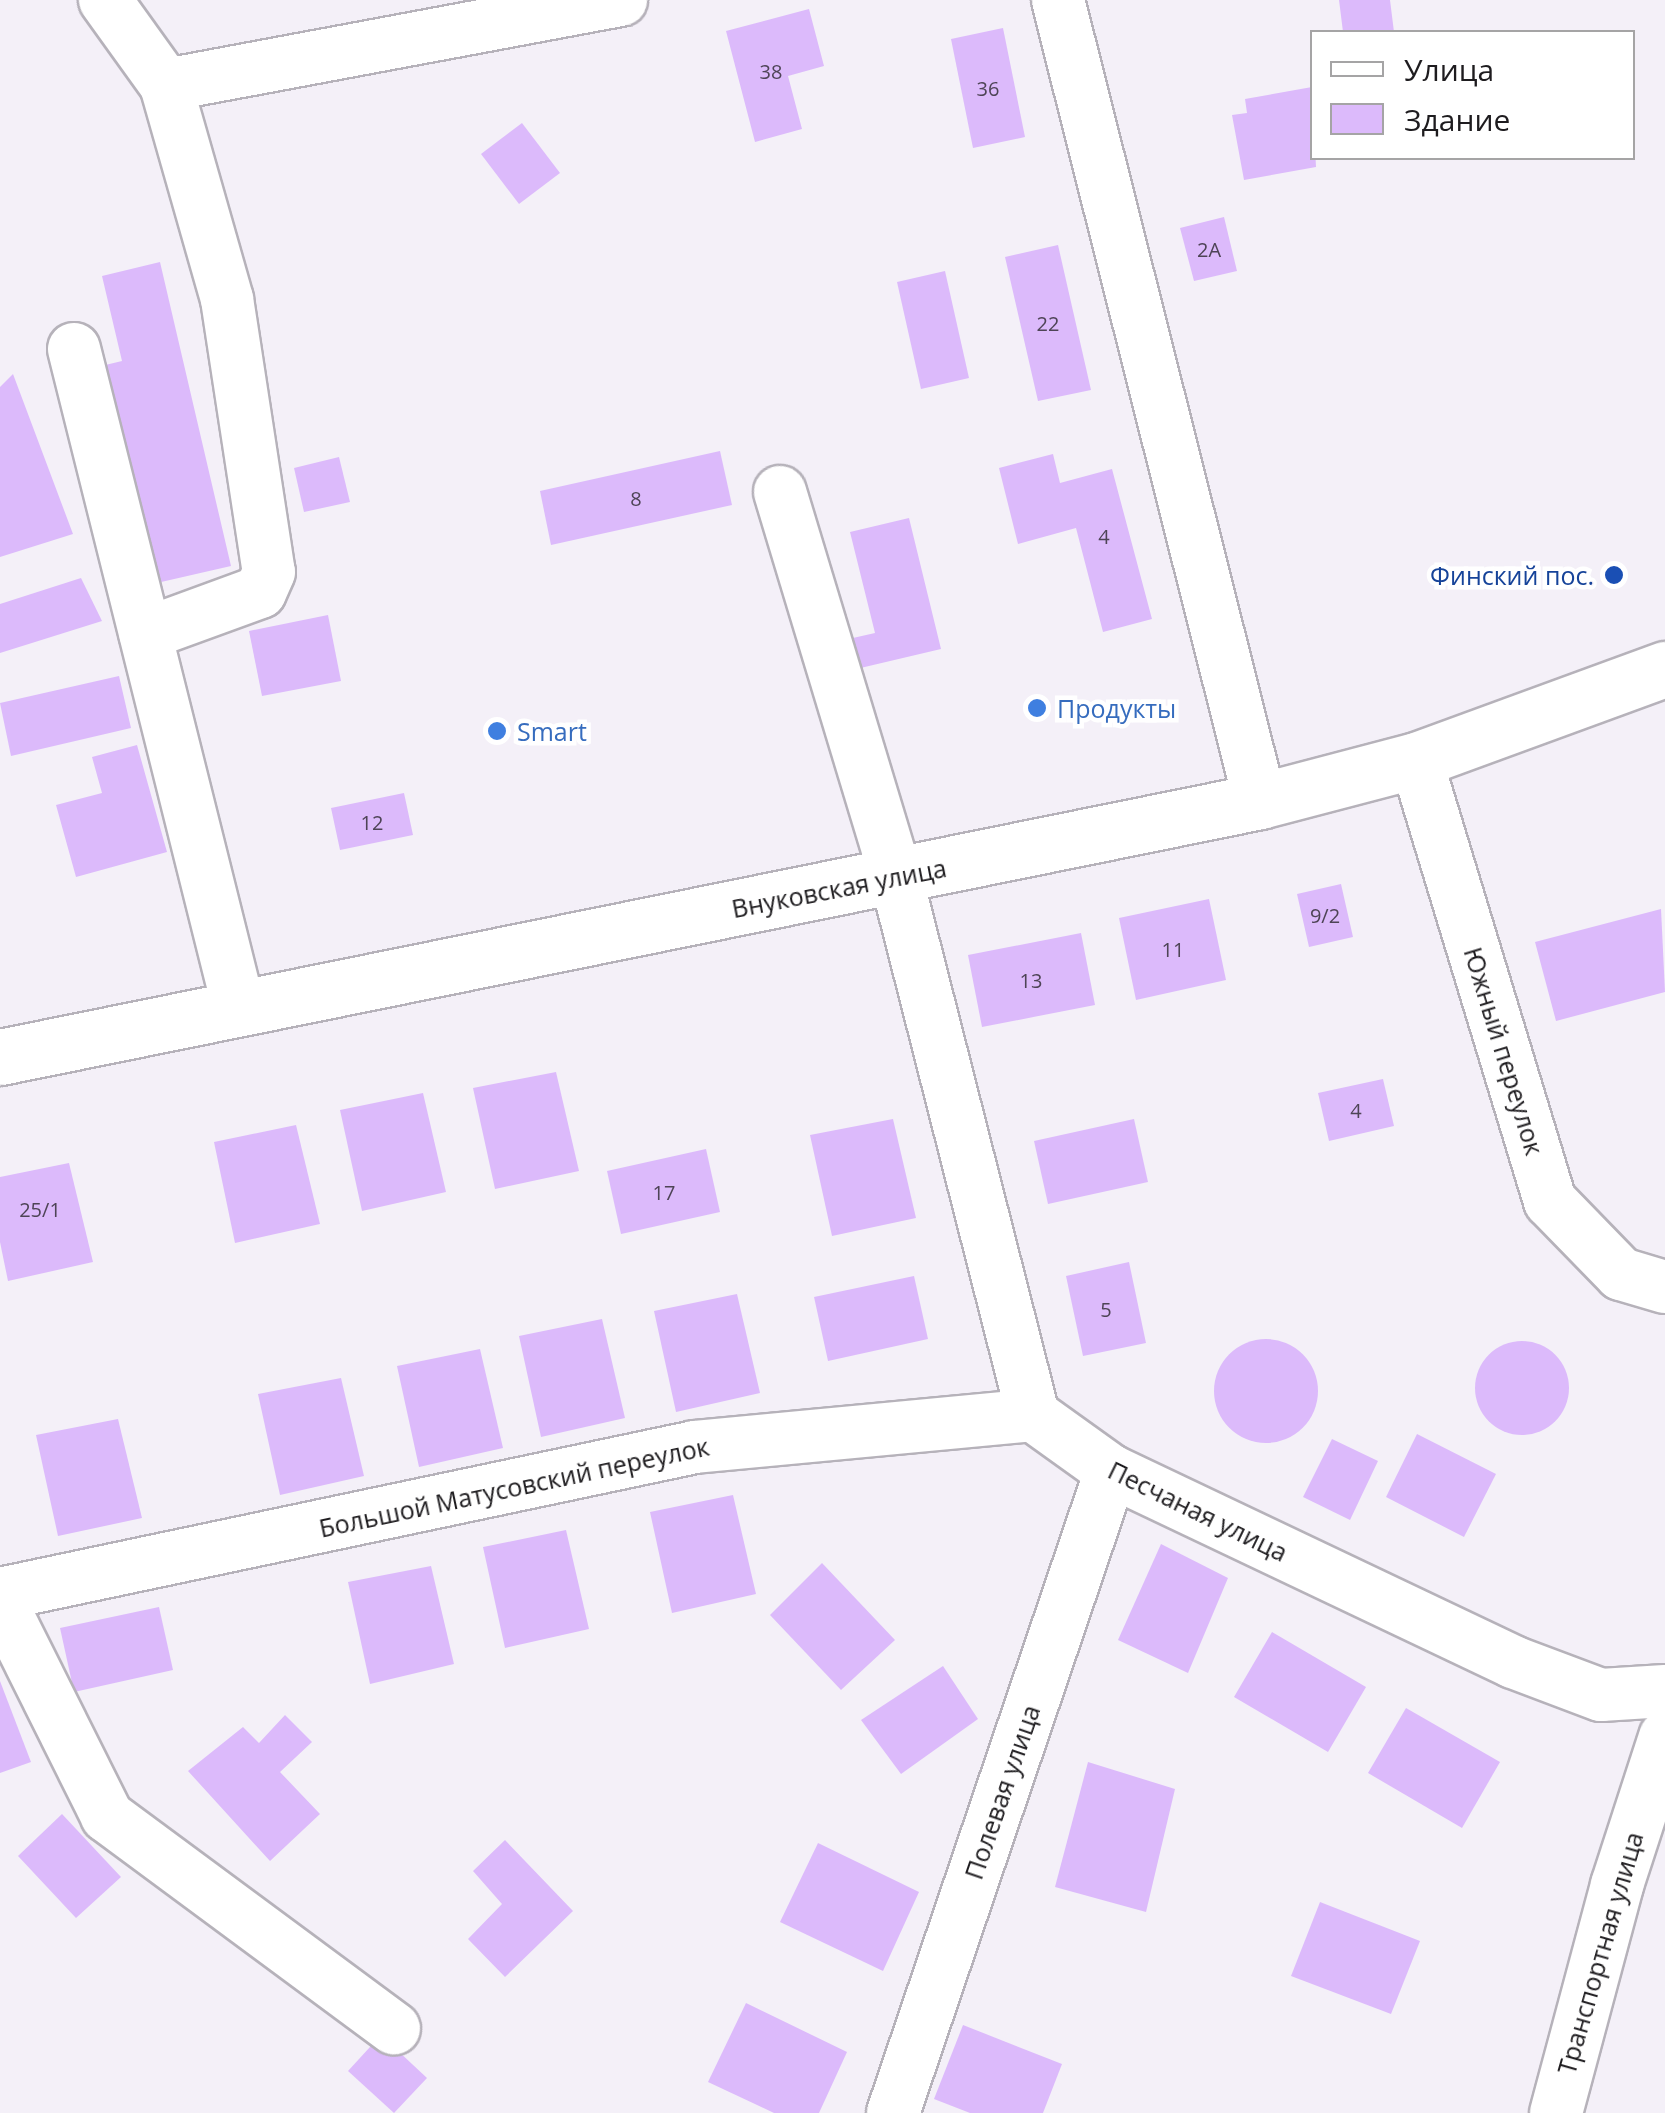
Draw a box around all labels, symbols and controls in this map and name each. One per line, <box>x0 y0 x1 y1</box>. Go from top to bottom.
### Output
legend <box>1310 30 1635 160</box>
text: Улица <box>1404 49 1494 90</box>
house number: 38 <box>760 59 782 83</box>
house number: 36 <box>977 76 999 100</box>
text: Здание <box>1404 99 1510 140</box>
house number: 2А <box>1197 237 1221 261</box>
house number: 22 <box>1037 311 1059 335</box>
house number: 8 <box>630 486 642 510</box>
house number: 4 <box>1098 524 1110 548</box>
place label: Финский пос. <box>1430 560 1594 590</box>
marker: Финский пос. <box>1603 564 1625 586</box>
place label: Продукты <box>1057 693 1176 723</box>
marker: Продукты <box>1026 697 1048 719</box>
place label: Smart <box>517 716 587 746</box>
marker: Smart <box>486 720 508 742</box>
house number: 12 <box>361 810 383 834</box>
street label: Внуковская улица <box>729 852 949 924</box>
house number: 9/2 <box>1310 903 1340 927</box>
house number: 11 <box>1162 937 1184 961</box>
street label: Южный переулок <box>1458 944 1550 1158</box>
house number: 13 <box>1020 968 1042 992</box>
house number: 4 <box>1350 1098 1362 1122</box>
house number: 17 <box>653 1180 675 1204</box>
house number: 25/1 <box>19 1197 61 1221</box>
house number: 5 <box>1100 1297 1112 1321</box>
street label: Большой Матусовский переулок <box>316 1431 712 1543</box>
street label: Песчаная улица <box>1104 1455 1292 1567</box>
street label: Полевая улица <box>958 1701 1046 1883</box>
street label: Транспортная улица <box>1551 1828 1649 2078</box>

